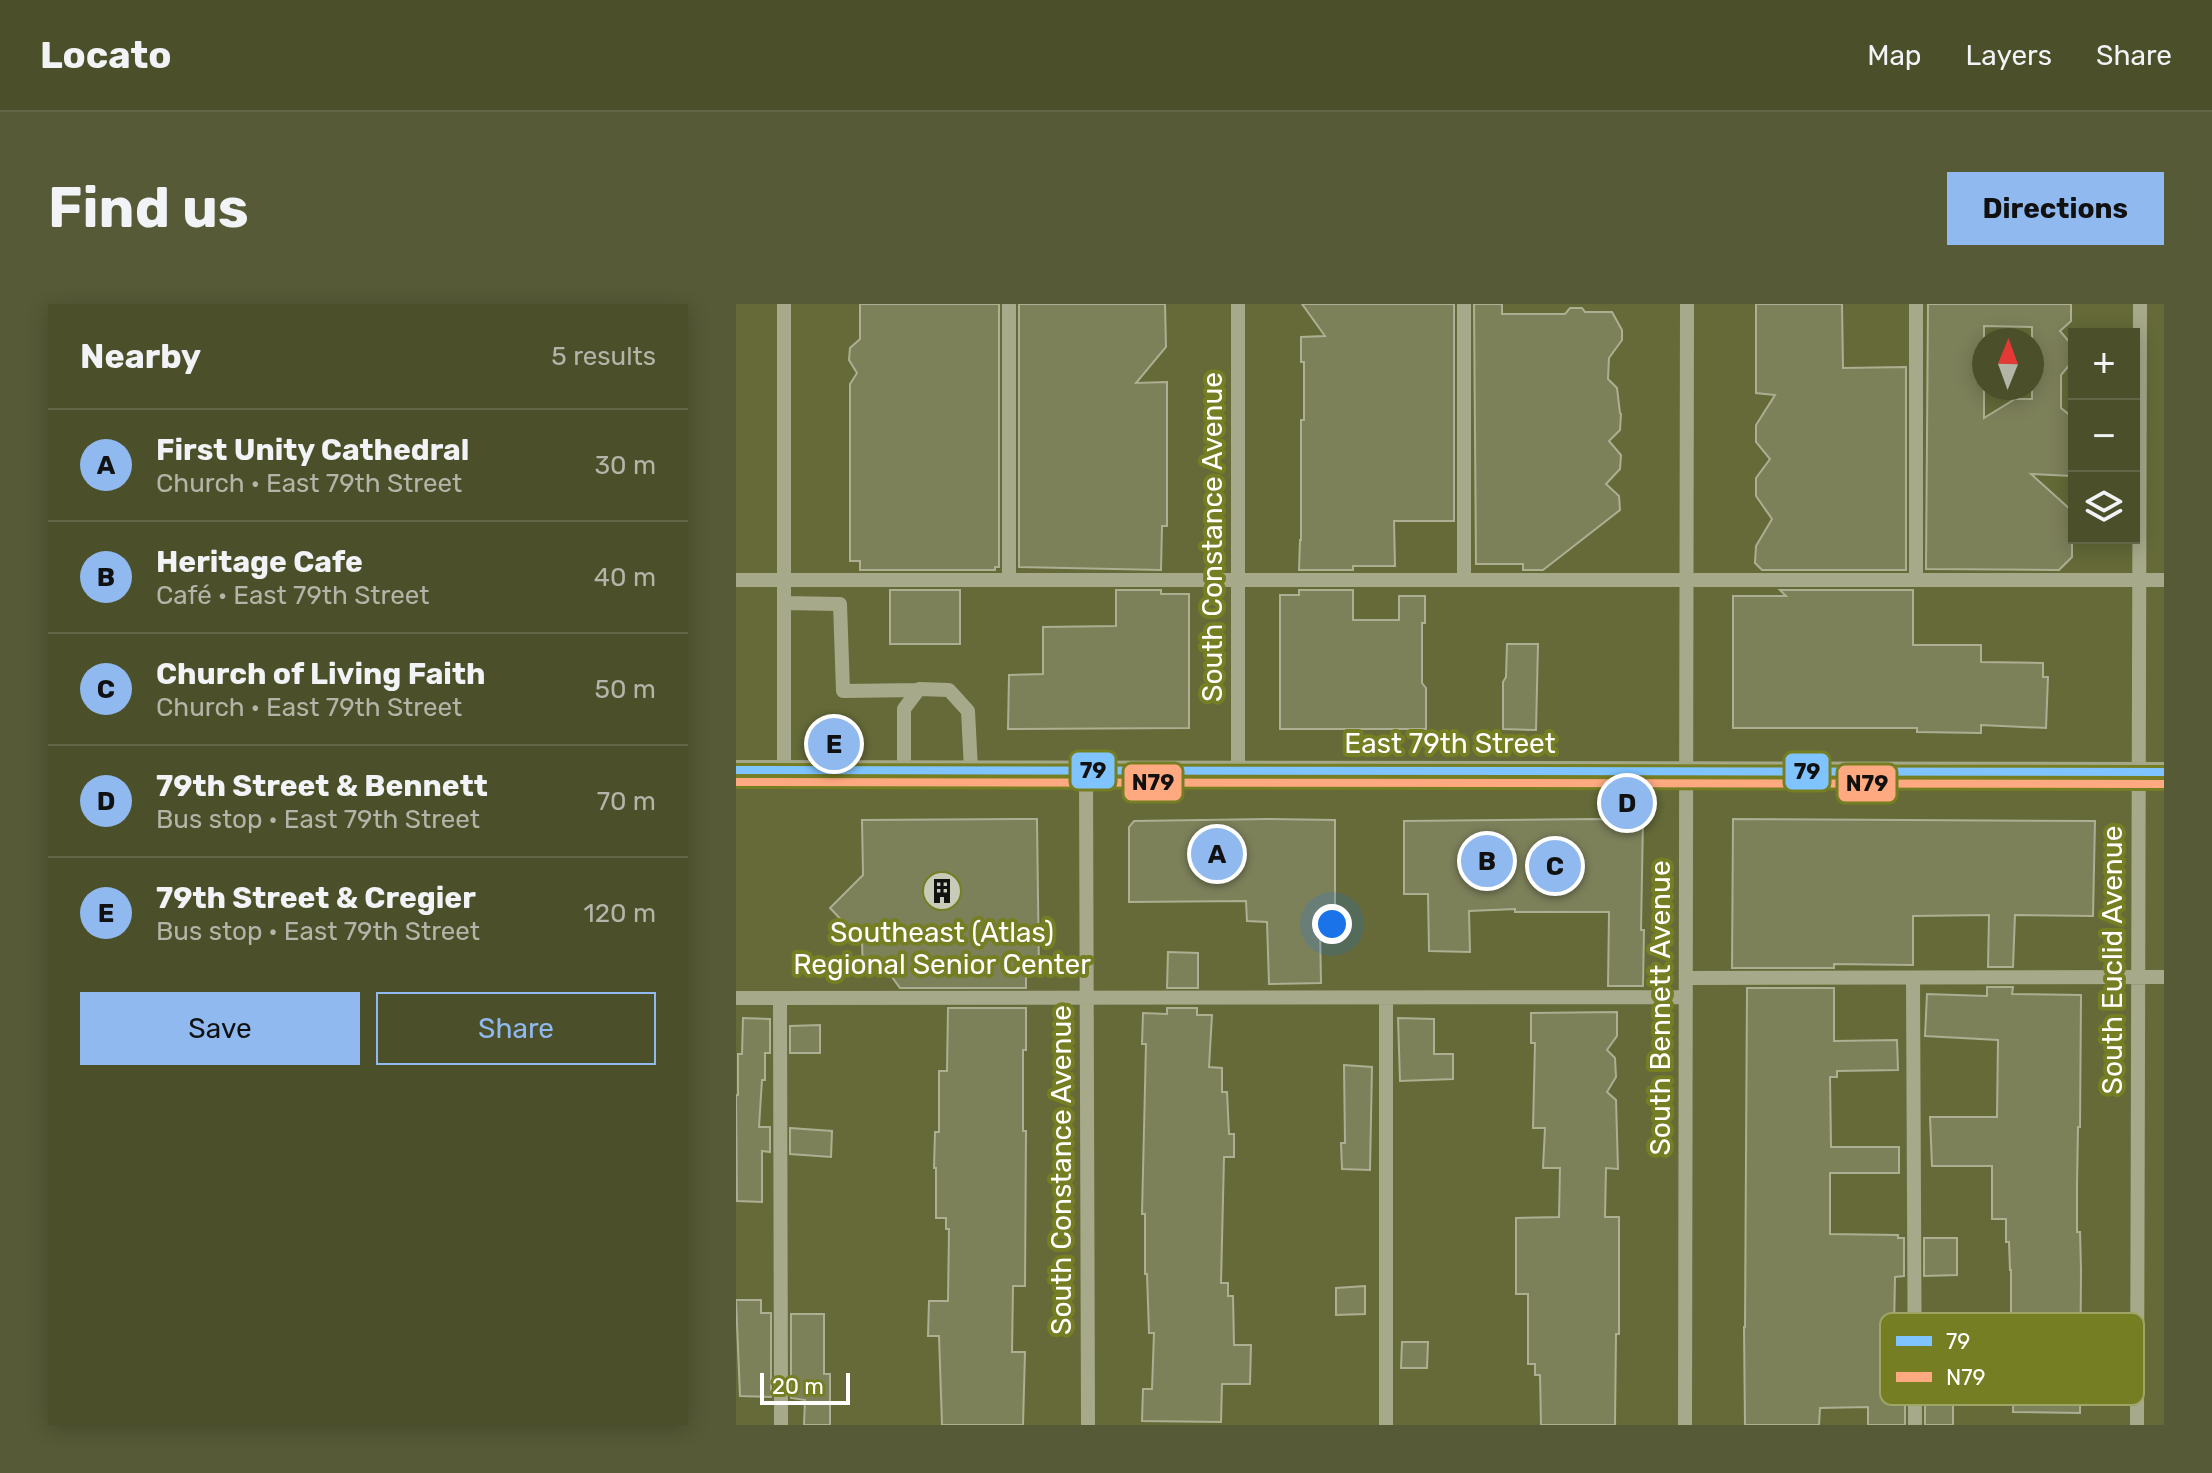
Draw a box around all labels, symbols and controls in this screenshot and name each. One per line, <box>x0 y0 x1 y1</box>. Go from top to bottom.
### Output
text: Locato <box>40 32 171 78</box>
text: Map <box>1867 39 1922 72</box>
text: Layers <box>1966 39 2052 72</box>
text: Share <box>2096 39 2172 72</box>
button: Directions <box>1947 172 2164 245</box>
text: Find us <box>48 175 249 241</box>
north arrow <box>1972 328 2044 400</box>
map controls <box>2068 328 2140 544</box>
button: + <box>2068 328 2140 400</box>
text: Nearby <box>80 336 201 377</box>
text: 5 results <box>551 341 656 372</box>
street label: South Constance Avenue <box>1196 372 1229 702</box>
button: − <box>2068 400 2140 472</box>
text: First Unity Cathedral <box>156 432 469 468</box>
text: A <box>97 450 115 481</box>
text: 30 m <box>594 450 656 481</box>
text: Church · East 79th Street <box>156 468 462 499</box>
button: layers <box>2068 472 2140 544</box>
text: Heritage Cafe <box>156 544 363 580</box>
text: B <box>97 562 115 593</box>
text: 40 m <box>594 562 656 593</box>
text: Café · East 79th Street <box>156 580 429 611</box>
text: Church of Living Faith <box>156 656 485 692</box>
text: C <box>97 674 115 705</box>
text: 50 m <box>595 674 656 705</box>
text: Church · East 79th Street <box>156 692 462 723</box>
pin: E <box>808 714 860 774</box>
street label: East 79th Street <box>1344 727 1556 760</box>
line badge: 79 <box>1070 751 1116 790</box>
line badge: 79 <box>1784 752 1830 791</box>
text: 79 <box>1080 757 1106 784</box>
text: 79 <box>1794 758 1820 785</box>
line badge: N79 <box>1123 763 1183 802</box>
line badge: N79 <box>1837 764 1897 803</box>
text: 79th Street & Bennett <box>156 768 488 804</box>
text: N79 <box>1132 769 1174 796</box>
text: N79 <box>1846 770 1888 797</box>
pin: D <box>1601 773 1653 833</box>
text: D <box>97 786 115 817</box>
text: 70 m <box>597 786 656 817</box>
text: Bus stop · East 79th Street <box>156 804 480 835</box>
pin: A <box>1191 824 1243 884</box>
street label: South Euclid Avenue <box>2096 826 2129 1094</box>
pin: B <box>1461 831 1513 891</box>
pin: C <box>1529 836 1581 896</box>
street label: South Bennett Avenue <box>1644 860 1677 1156</box>
building icon: Southeast (Atlas) Regional Senior Center <box>921 870 963 912</box>
text: 79th Street & Cregier <box>156 880 476 916</box>
text: E <box>98 898 114 929</box>
text: 120 m <box>584 898 656 929</box>
your location <box>1312 904 1352 944</box>
text: Bus stop · East 79th Street <box>156 916 480 947</box>
place label: Southeast (Atlas) Regional Senior Center <box>793 916 1091 981</box>
button: Save <box>80 992 360 1065</box>
button: Share <box>376 992 656 1065</box>
street label: South Constance Avenue <box>1045 1005 1078 1335</box>
legend <box>1880 1313 2144 1405</box>
text: 79 <box>1946 1328 1970 1355</box>
text: N79 <box>1946 1364 1986 1391</box>
scale bar <box>760 1369 850 1405</box>
text: 20 m <box>772 1373 824 1400</box>

